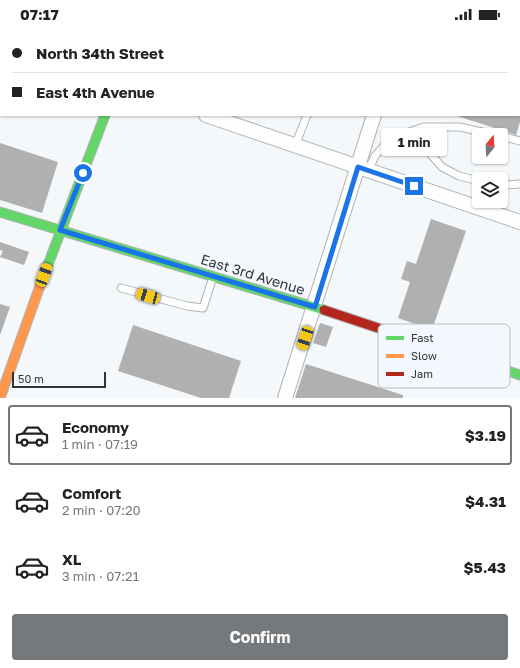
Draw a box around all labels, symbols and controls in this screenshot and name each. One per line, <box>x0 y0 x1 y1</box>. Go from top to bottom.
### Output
text: 07:17 <box>20 5 59 23</box>
text: North 34th Street <box>36 44 164 62</box>
text: East 4th Avenue <box>36 83 155 101</box>
callout: 1 min <box>381 128 447 156</box>
north arrow <box>472 128 508 164</box>
map controls <box>472 128 508 208</box>
text: 1 min <box>398 134 430 150</box>
route start <box>74 164 92 182</box>
button: layers <box>472 172 508 208</box>
route end <box>405 177 423 195</box>
street label: East 3rd Avenue <box>199 250 307 298</box>
car <box>34 262 54 288</box>
car <box>135 287 161 305</box>
legend <box>378 324 510 388</box>
car <box>296 325 314 351</box>
text: Fast <box>411 331 434 344</box>
text: Slow <box>411 349 437 362</box>
text: Jam <box>411 367 433 380</box>
scale bar <box>12 370 106 389</box>
text: 50 m <box>18 372 44 385</box>
icon: car <box>14 417 50 453</box>
text: Economy <box>62 418 129 436</box>
text: $3.19 <box>465 426 506 444</box>
text: 1 min · 07:19 <box>62 436 138 452</box>
icon: car <box>14 483 50 519</box>
text: Comfort <box>62 484 121 502</box>
text: $4.31 <box>465 492 506 510</box>
text: 2 min · 07:20 <box>62 502 141 518</box>
icon: car <box>14 549 50 585</box>
text: XL <box>62 550 81 568</box>
text: $5.43 <box>463 558 506 576</box>
text: 3 min · 07:21 <box>62 568 139 584</box>
button: Confirm <box>12 614 508 660</box>

